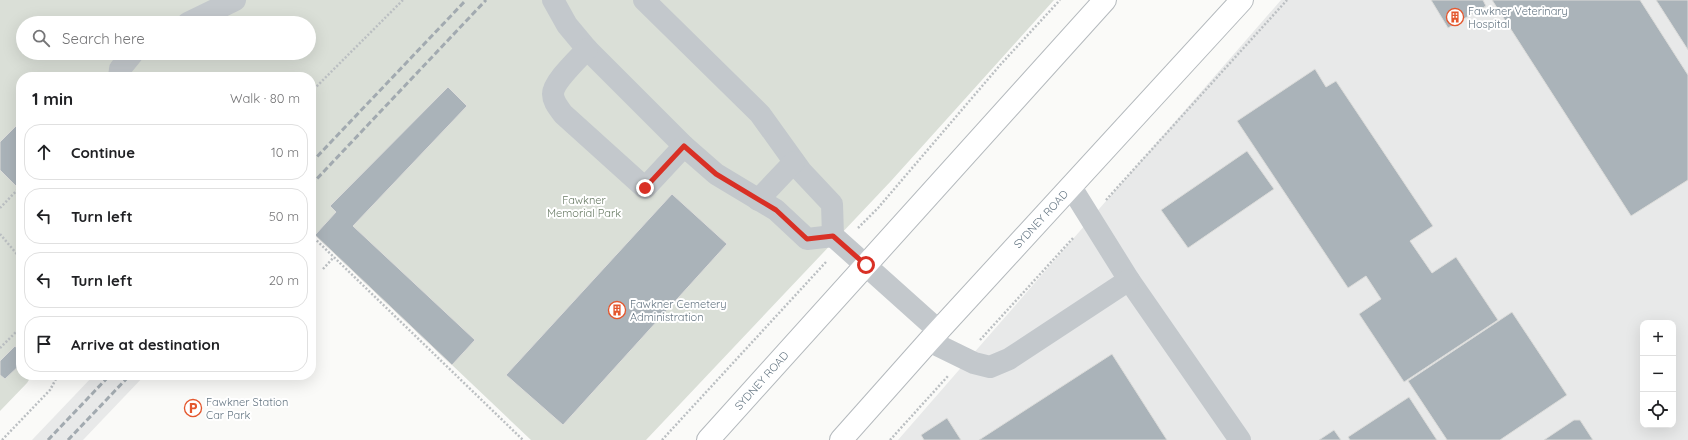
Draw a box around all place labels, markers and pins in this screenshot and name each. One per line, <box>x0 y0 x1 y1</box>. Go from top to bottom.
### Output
place label: Fawkner Veterinary Hospital <box>1468 4 1568 31</box>
building icon: Fawkner Veterinary Hospital <box>1445 7 1465 27</box>
place label: Fawkner Cemetery Administration <box>630 297 727 324</box>
building icon: Fawkner Cemetery Administration <box>607 300 627 320</box>
place label: Fawkner Station Car Park <box>206 395 288 422</box>
parking icon: Fawkner Station Car Park <box>183 398 203 418</box>

